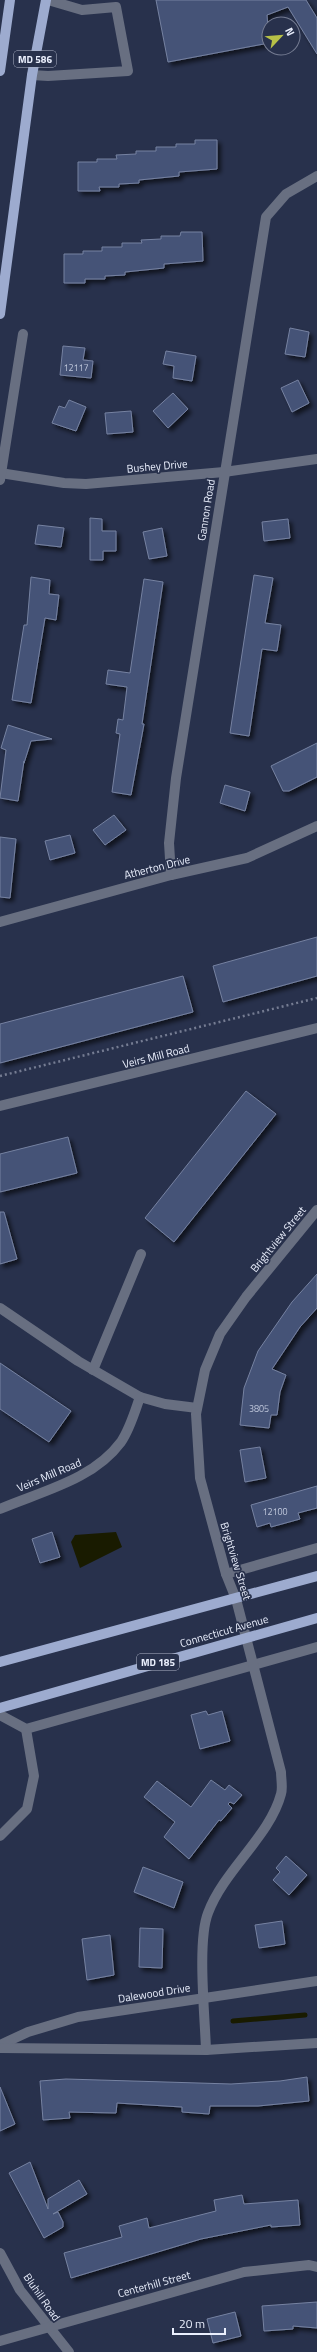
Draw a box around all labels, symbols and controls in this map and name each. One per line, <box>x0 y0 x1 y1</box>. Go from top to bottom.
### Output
north arrow <box>261 16 301 56</box>
text: N <box>281 25 299 39</box>
road number: MD 586 <box>14 51 56 67</box>
house number: 12117 <box>63 361 89 374</box>
street label: Bushey Drive <box>126 455 188 477</box>
street label: Gannon Road <box>193 478 219 542</box>
street label: Atherton Drive <box>122 851 192 883</box>
street label: Veirs Mill Road <box>121 1040 191 1072</box>
street label: Brightview Street <box>246 1202 310 1275</box>
house number: 3805 <box>249 1402 269 1415</box>
street label: Veirs Mill Road <box>14 1454 84 1496</box>
house number: 12100 <box>262 1505 288 1518</box>
street label: Brightview Street <box>217 1520 255 1602</box>
street label: Connecticut Avenue <box>178 1611 271 1651</box>
road number: MD 185 <box>137 1654 179 1670</box>
street label: Dalewood Drive <box>117 1979 192 2007</box>
street label: Centerhill Street <box>116 2267 192 2301</box>
street label: Bluhill Road <box>20 2270 64 2324</box>
scale bar <box>173 2310 225 2336</box>
text: 20 m <box>179 2314 205 2333</box>

